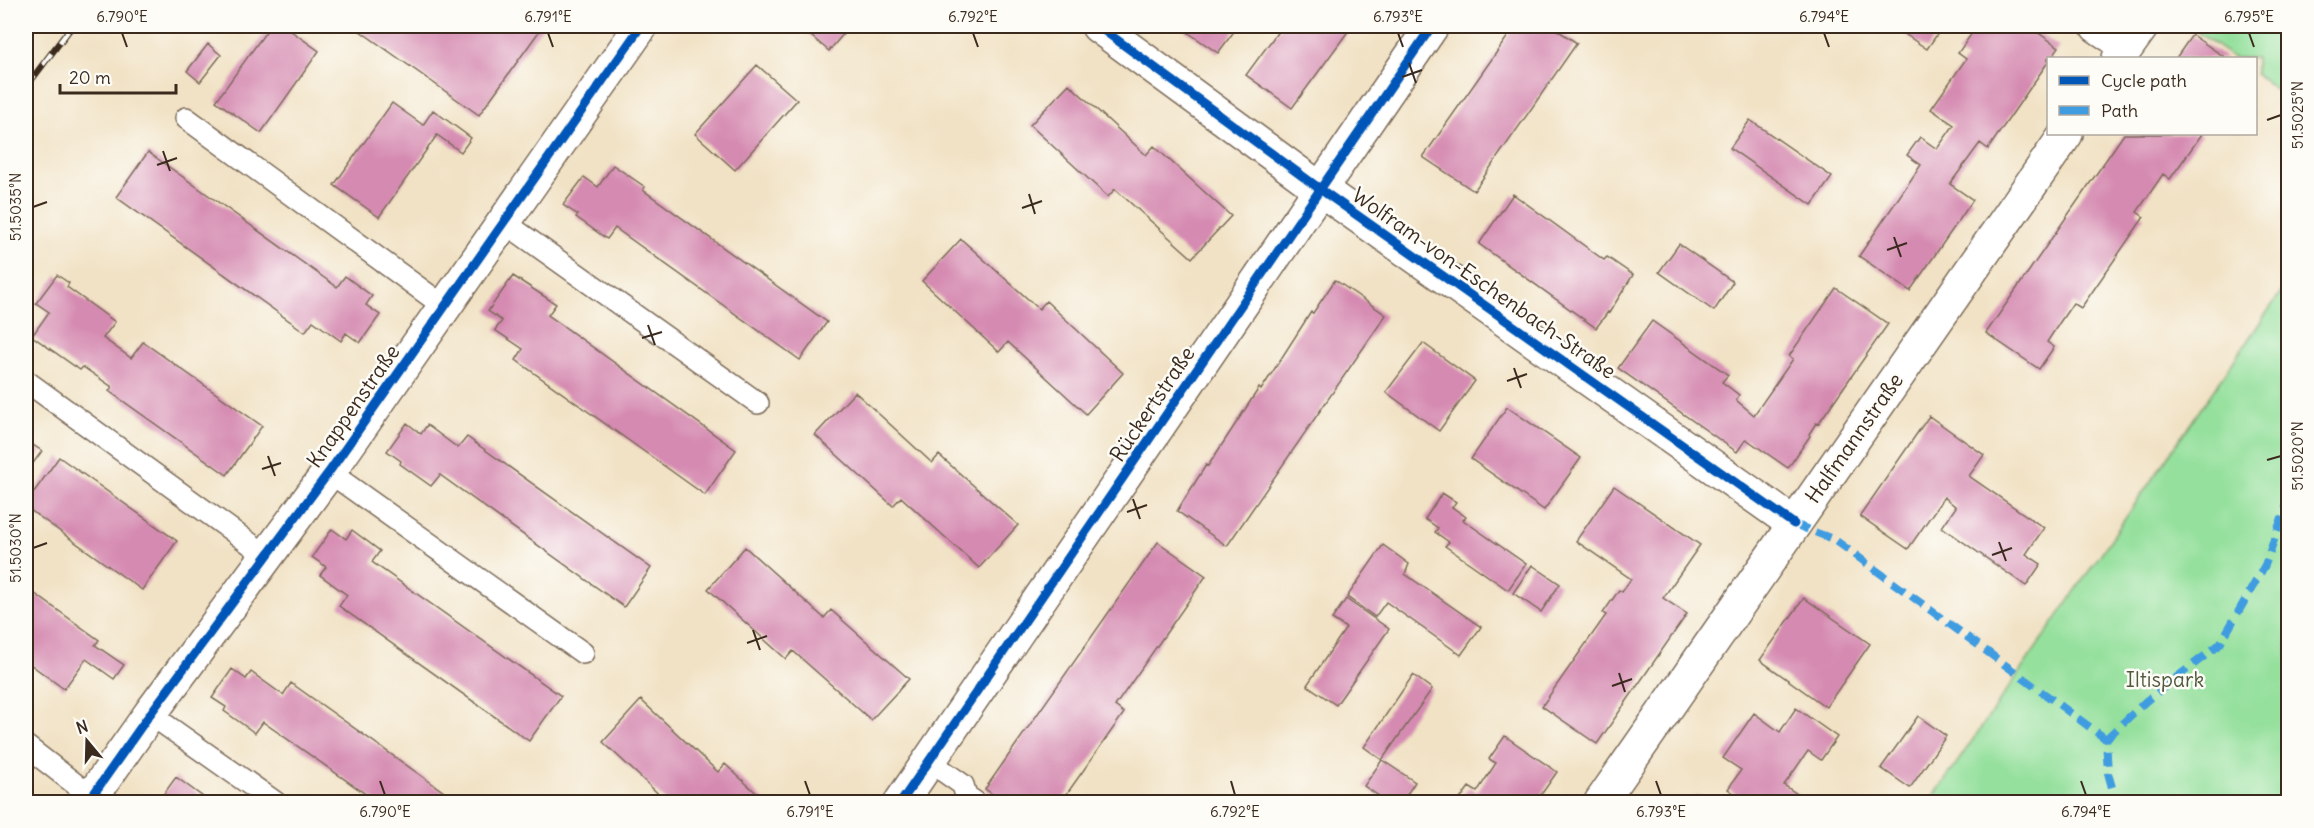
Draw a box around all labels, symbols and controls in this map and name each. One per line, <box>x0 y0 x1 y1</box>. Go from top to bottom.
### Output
text: 6.790°E <box>96 7 148 26</box>
text: 6.791°E <box>524 7 572 26</box>
text: 6.792°E <box>948 7 998 26</box>
text: 6.793°E <box>1373 7 1423 26</box>
text: 6.794°E <box>1799 7 1849 26</box>
text: 6.795°E <box>2224 7 2274 26</box>
scale bar <box>60 57 176 95</box>
legend <box>2047 57 2257 135</box>
text: 20 m <box>69 66 111 89</box>
text: Cycle path <box>2101 69 2187 92</box>
text: 51.5025°N <box>2288 81 2307 149</box>
text: Path <box>2101 99 2138 122</box>
text: 51.5035°N <box>6 173 25 241</box>
street label: Wolfram-von-Eschenbach-Straße <box>1347 181 1621 385</box>
street label: Knappenstraße <box>301 339 405 473</box>
street label: Rückertstraße <box>1104 341 1200 467</box>
street label: Halfmannstraße <box>1799 368 1909 508</box>
text: 51.5020°N <box>2288 421 2307 491</box>
text: 51.5030°N <box>6 513 25 583</box>
park label: Iltispark <box>2126 666 2204 693</box>
north arrow <box>57 711 117 771</box>
text: N <box>74 716 91 738</box>
text: 6.790°E <box>359 802 411 821</box>
text: 6.791°E <box>786 802 834 821</box>
text: 6.792°E <box>1210 802 1260 821</box>
text: 6.793°E <box>1636 802 1686 821</box>
text: 6.794°E <box>2061 802 2111 821</box>

